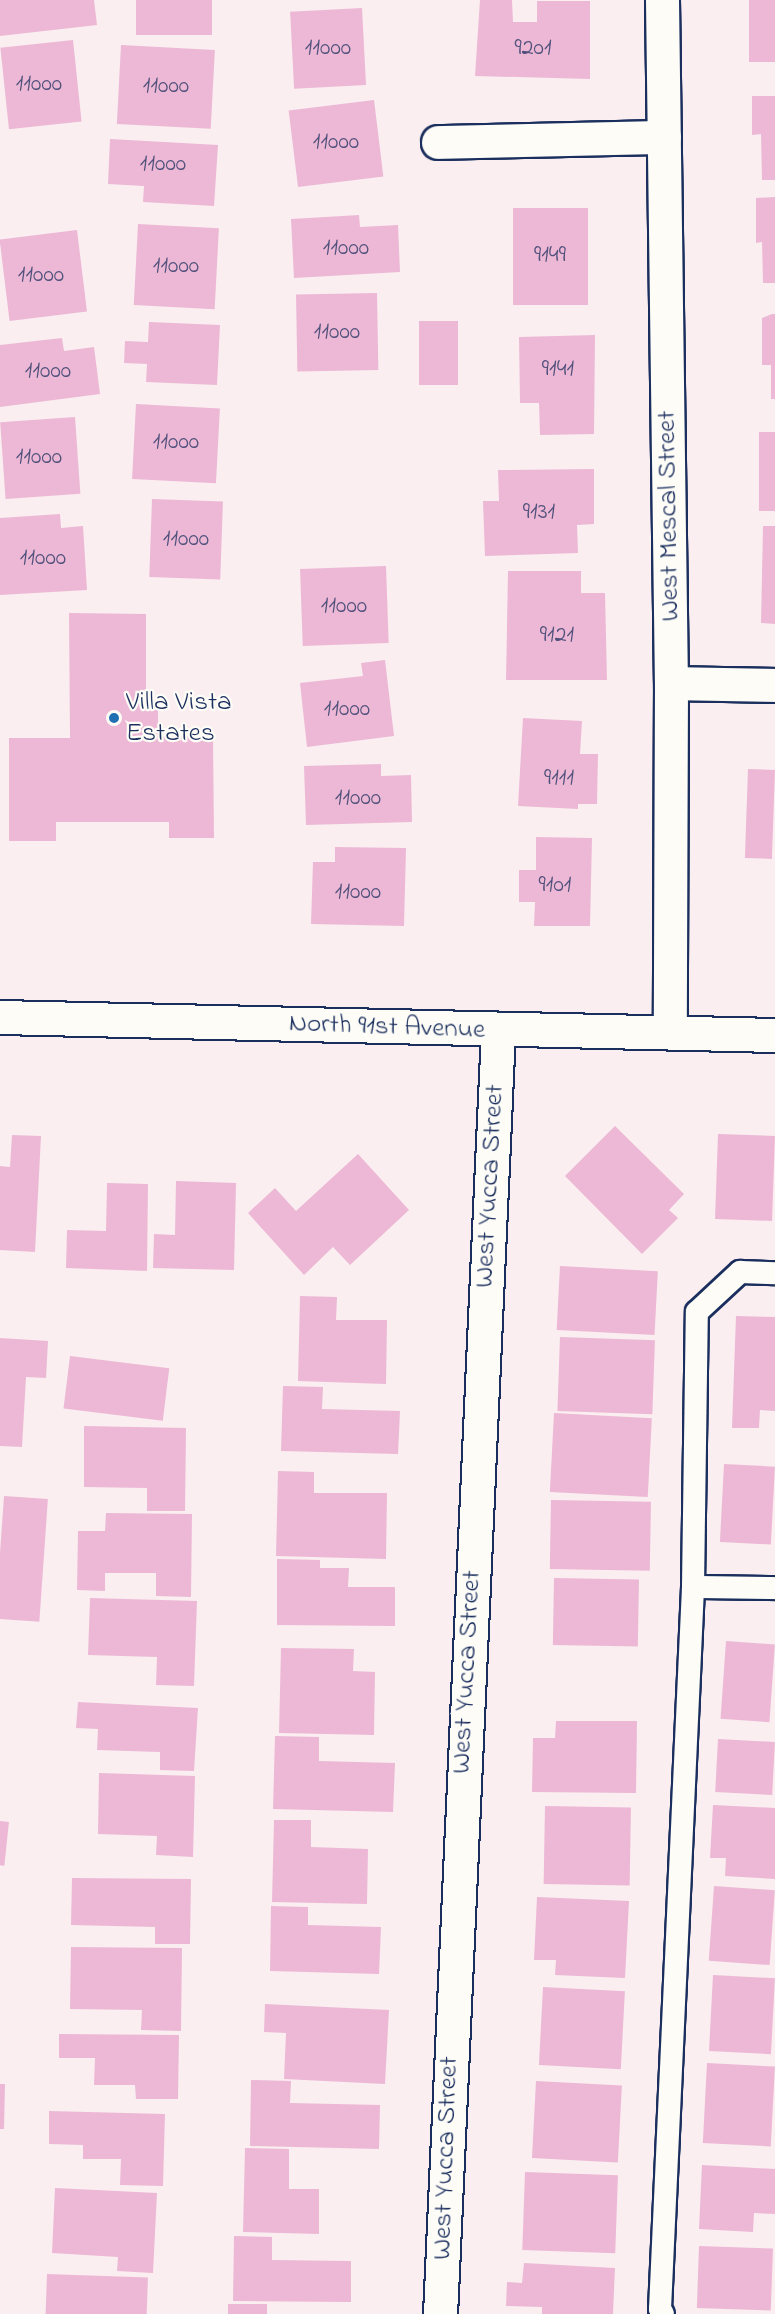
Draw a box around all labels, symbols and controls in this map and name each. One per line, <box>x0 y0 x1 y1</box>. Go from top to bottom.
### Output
house number: 11000 <box>305 35 351 63</box>
house number: 9201 <box>514 35 552 63</box>
house number: 11000 <box>16 71 62 99</box>
house number: 11000 <box>143 73 189 101</box>
house number: 11000 <box>313 129 359 157</box>
house number: 11000 <box>140 151 186 179</box>
house number: 11000 <box>323 235 369 263</box>
house number: 9149 <box>534 242 566 270</box>
house number: 11000 <box>153 253 199 281</box>
house number: 11000 <box>18 262 64 290</box>
house number: 11000 <box>314 319 360 347</box>
house number: 9141 <box>542 356 574 384</box>
house number: 11000 <box>25 358 71 386</box>
street label: West Mescal Street <box>651 410 687 622</box>
house number: 11000 <box>153 429 199 457</box>
house number: 11000 <box>16 444 62 472</box>
house number: 9131 <box>523 499 555 527</box>
house number: 11000 <box>163 526 209 554</box>
house number: 11000 <box>20 545 66 573</box>
house number: 11000 <box>321 593 367 621</box>
house number: 9121 <box>540 622 574 650</box>
place label: Villa Vista Estates <box>126 686 232 749</box>
house number: 11000 <box>324 696 370 724</box>
marker: Villa Vista Estates <box>107 711 121 725</box>
house number: 9111 <box>544 765 574 793</box>
house number: 11000 <box>335 785 381 813</box>
house number: 9101 <box>539 872 571 900</box>
house number: 11000 <box>335 879 381 907</box>
street label: North 91st Avenue <box>288 1007 486 1047</box>
street label: West Yucca Street <box>468 1083 512 1289</box>
street label: West Yucca Street <box>445 1569 489 1775</box>
street label: West Yucca Street <box>426 2056 466 2260</box>

